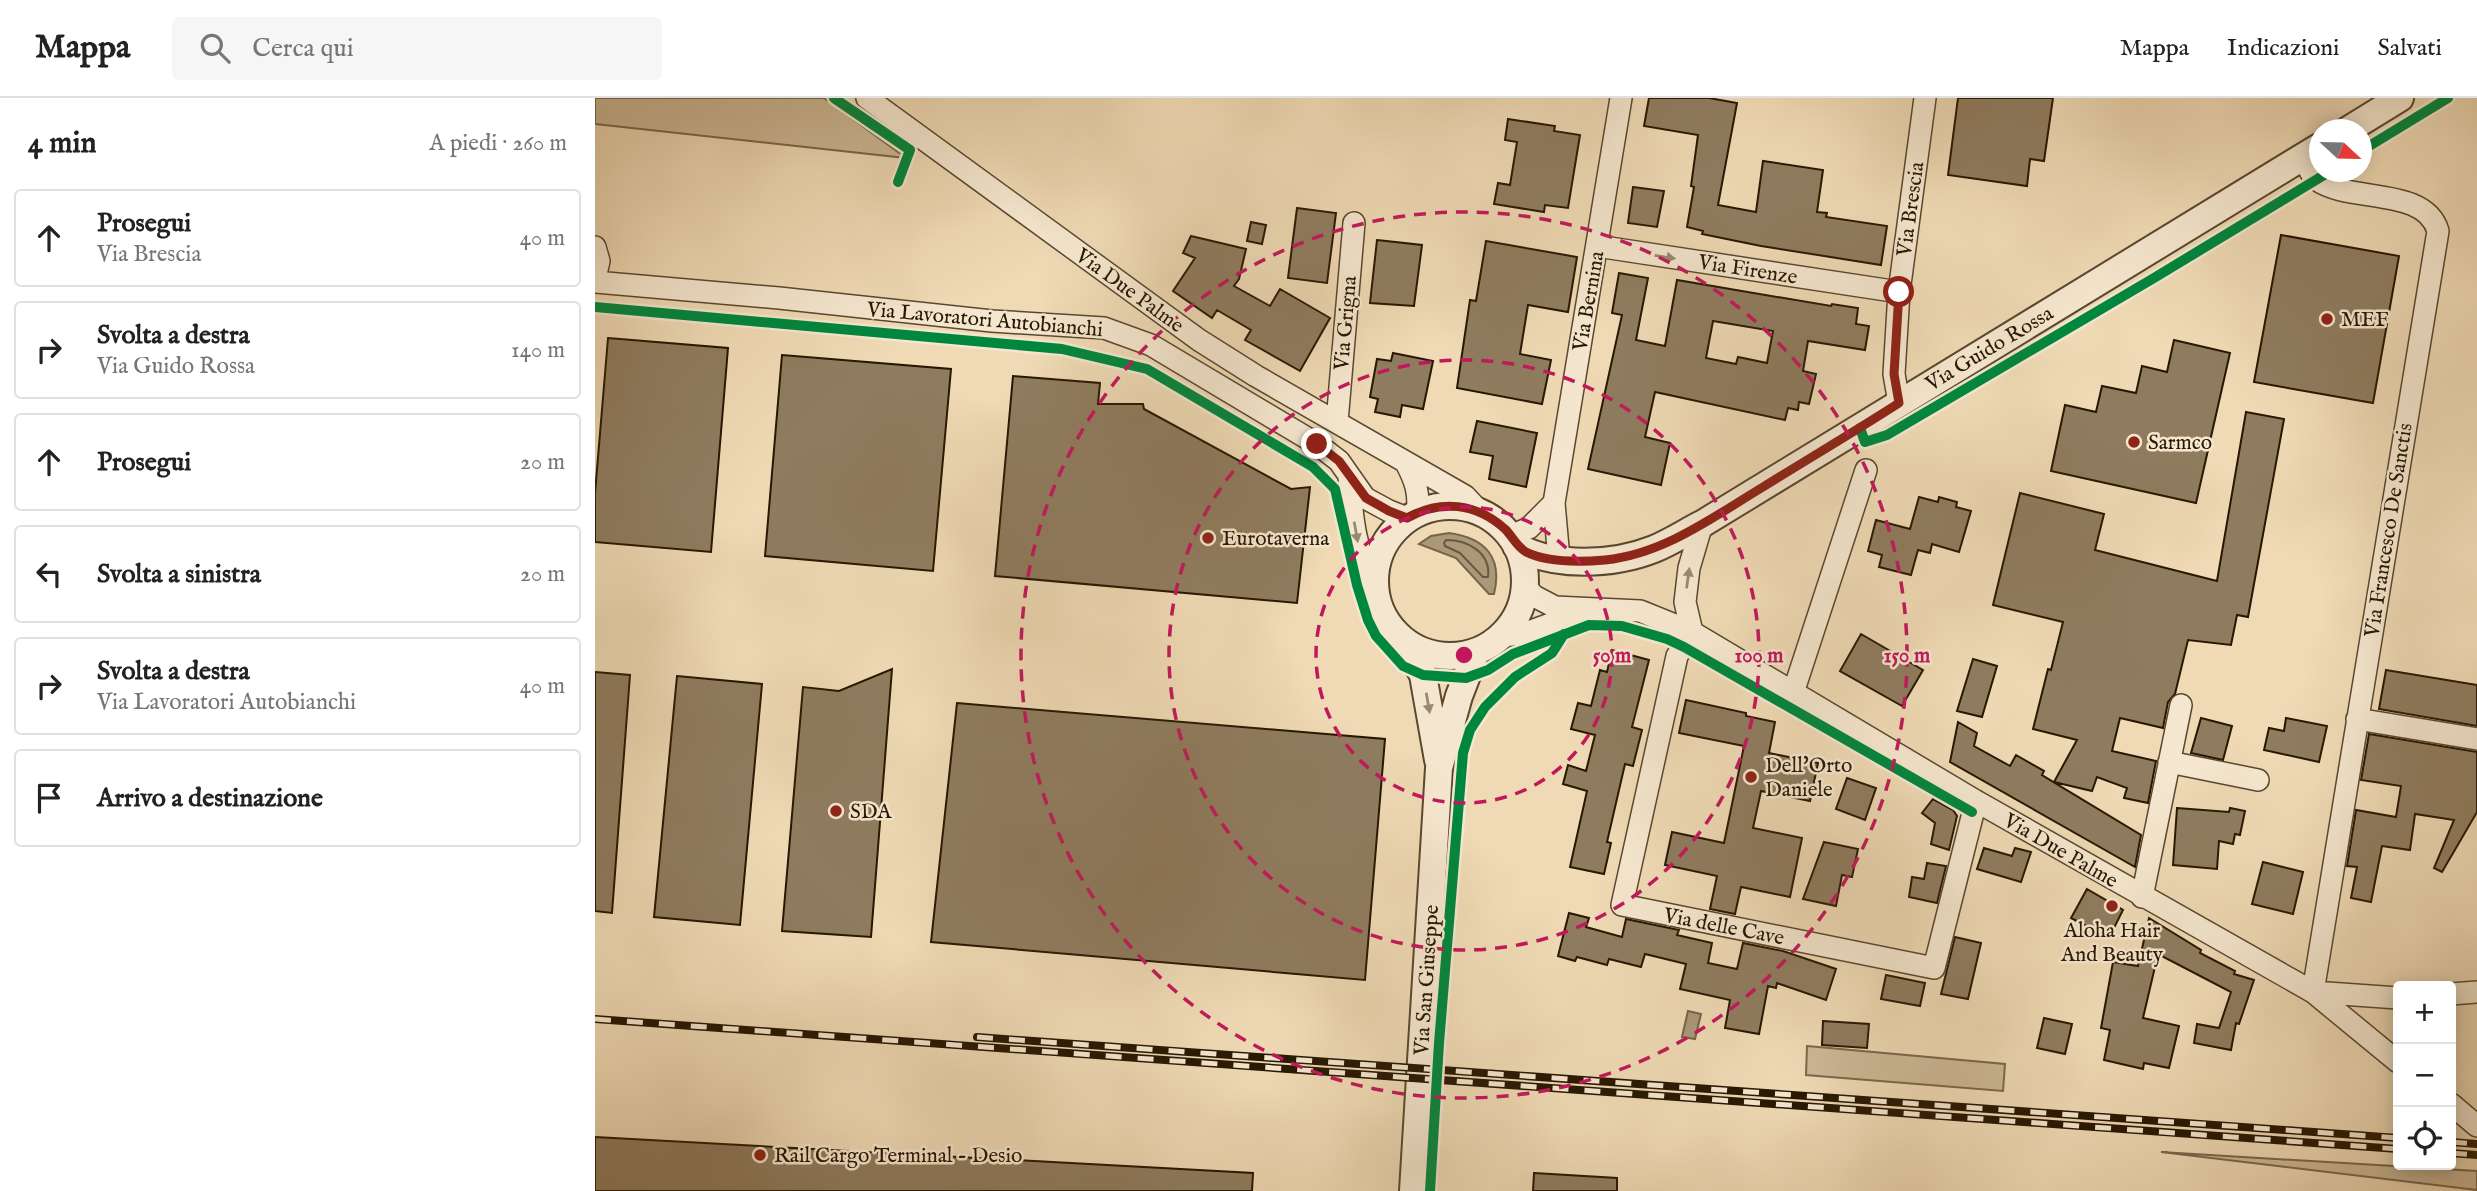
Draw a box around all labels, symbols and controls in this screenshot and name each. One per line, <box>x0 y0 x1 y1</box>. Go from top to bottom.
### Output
search box <box>172 17 662 80</box>
text: Mappa <box>35 27 130 69</box>
icon: search <box>196 29 234 67</box>
text: Cerca qui <box>252 32 354 65</box>
text: Mappa <box>2120 33 2189 64</box>
text: Indicazioni <box>2227 33 2339 64</box>
text: Salvati <box>2377 33 2442 64</box>
north arrow <box>2309 119 2372 182</box>
text: 4 min <box>28 125 96 163</box>
text: A piedi · 260 m <box>429 129 567 158</box>
street label: Via Brescia <box>1891 159 1932 259</box>
text: Prosegui <box>97 207 191 240</box>
icon: ahead <box>30 219 68 257</box>
text: 40 m <box>520 224 565 253</box>
text: Via Brescia <box>97 240 201 269</box>
street label: Via Due Palme <box>1069 242 1189 340</box>
street label: Via Bernina <box>1567 248 1612 354</box>
street label: Via Firenze <box>1695 249 1800 292</box>
one-way arrow <box>1654 251 1676 262</box>
street label: Via Grigna <box>1329 274 1364 372</box>
route start <box>1883 276 1914 307</box>
street label: Via Lavoratori Autobianchi <box>865 297 1104 344</box>
street label: Via Guido Rossa <box>1920 300 2059 399</box>
place label: MEF <box>2341 307 2389 334</box>
marker: MEF <box>2319 311 2335 327</box>
text: Svolta a destra <box>97 319 250 352</box>
icon: right <box>30 331 68 369</box>
text: 140 m <box>511 336 565 365</box>
text: Via Guido Rossa <box>97 352 255 381</box>
street label: Via Francesco De Sanctis <box>2359 421 2420 640</box>
route end <box>1301 428 1332 459</box>
place label: Sarmco <box>2148 430 2212 457</box>
marker: Sarmco <box>2126 434 2142 450</box>
icon: ahead <box>30 443 68 481</box>
text: Prosegui <box>97 446 191 479</box>
text: 20 m <box>520 448 565 477</box>
one-way arrow <box>1351 521 1362 543</box>
place label: Eurotaverna <box>1222 526 1330 553</box>
marker: Eurotaverna <box>1200 530 1216 546</box>
icon: left <box>30 555 68 593</box>
text: Svolta a sinistra <box>97 558 261 591</box>
text: 20 m <box>520 560 565 589</box>
one-way arrow <box>1683 566 1694 588</box>
centre of rings <box>1452 643 1476 667</box>
text: 50 m <box>1593 643 1632 670</box>
text: 100 m <box>1734 643 1784 670</box>
text: 150 m <box>1884 643 1931 670</box>
text: Svolta a destra <box>97 655 250 688</box>
icon: right <box>30 667 68 705</box>
text: 40 m <box>520 672 565 701</box>
text: Via Lavoratori Autobianchi <box>97 688 356 717</box>
one-way arrow <box>1423 692 1434 714</box>
place label: Dell'Orto Daniele <box>1765 753 1852 804</box>
marker: Dell'Orto Daniele <box>1743 769 1759 785</box>
icon: arrive <box>30 779 68 817</box>
text: Arrivo a destinazione <box>97 782 323 815</box>
place label: SDA <box>850 799 892 826</box>
marker: SDA <box>828 803 844 819</box>
street label: Via Due Palme <box>1997 807 2123 895</box>
marker: Aloha Hair And Beauty <box>2104 898 2120 914</box>
street label: Via delle Cave <box>1660 902 1787 952</box>
street label: Via San Giuseppe <box>1409 903 1446 1057</box>
place label: Aloha Hair And Beauty <box>2060 918 2164 969</box>
map controls <box>2393 981 2456 1170</box>
button: + <box>2393 981 2456 1044</box>
button: − <box>2393 1044 2456 1107</box>
button: locate <box>2393 1107 2456 1170</box>
place label: Rail Cargo Terminal - Desio <box>774 1143 1022 1170</box>
marker: Rail Cargo Terminal - Desio <box>752 1147 768 1163</box>

